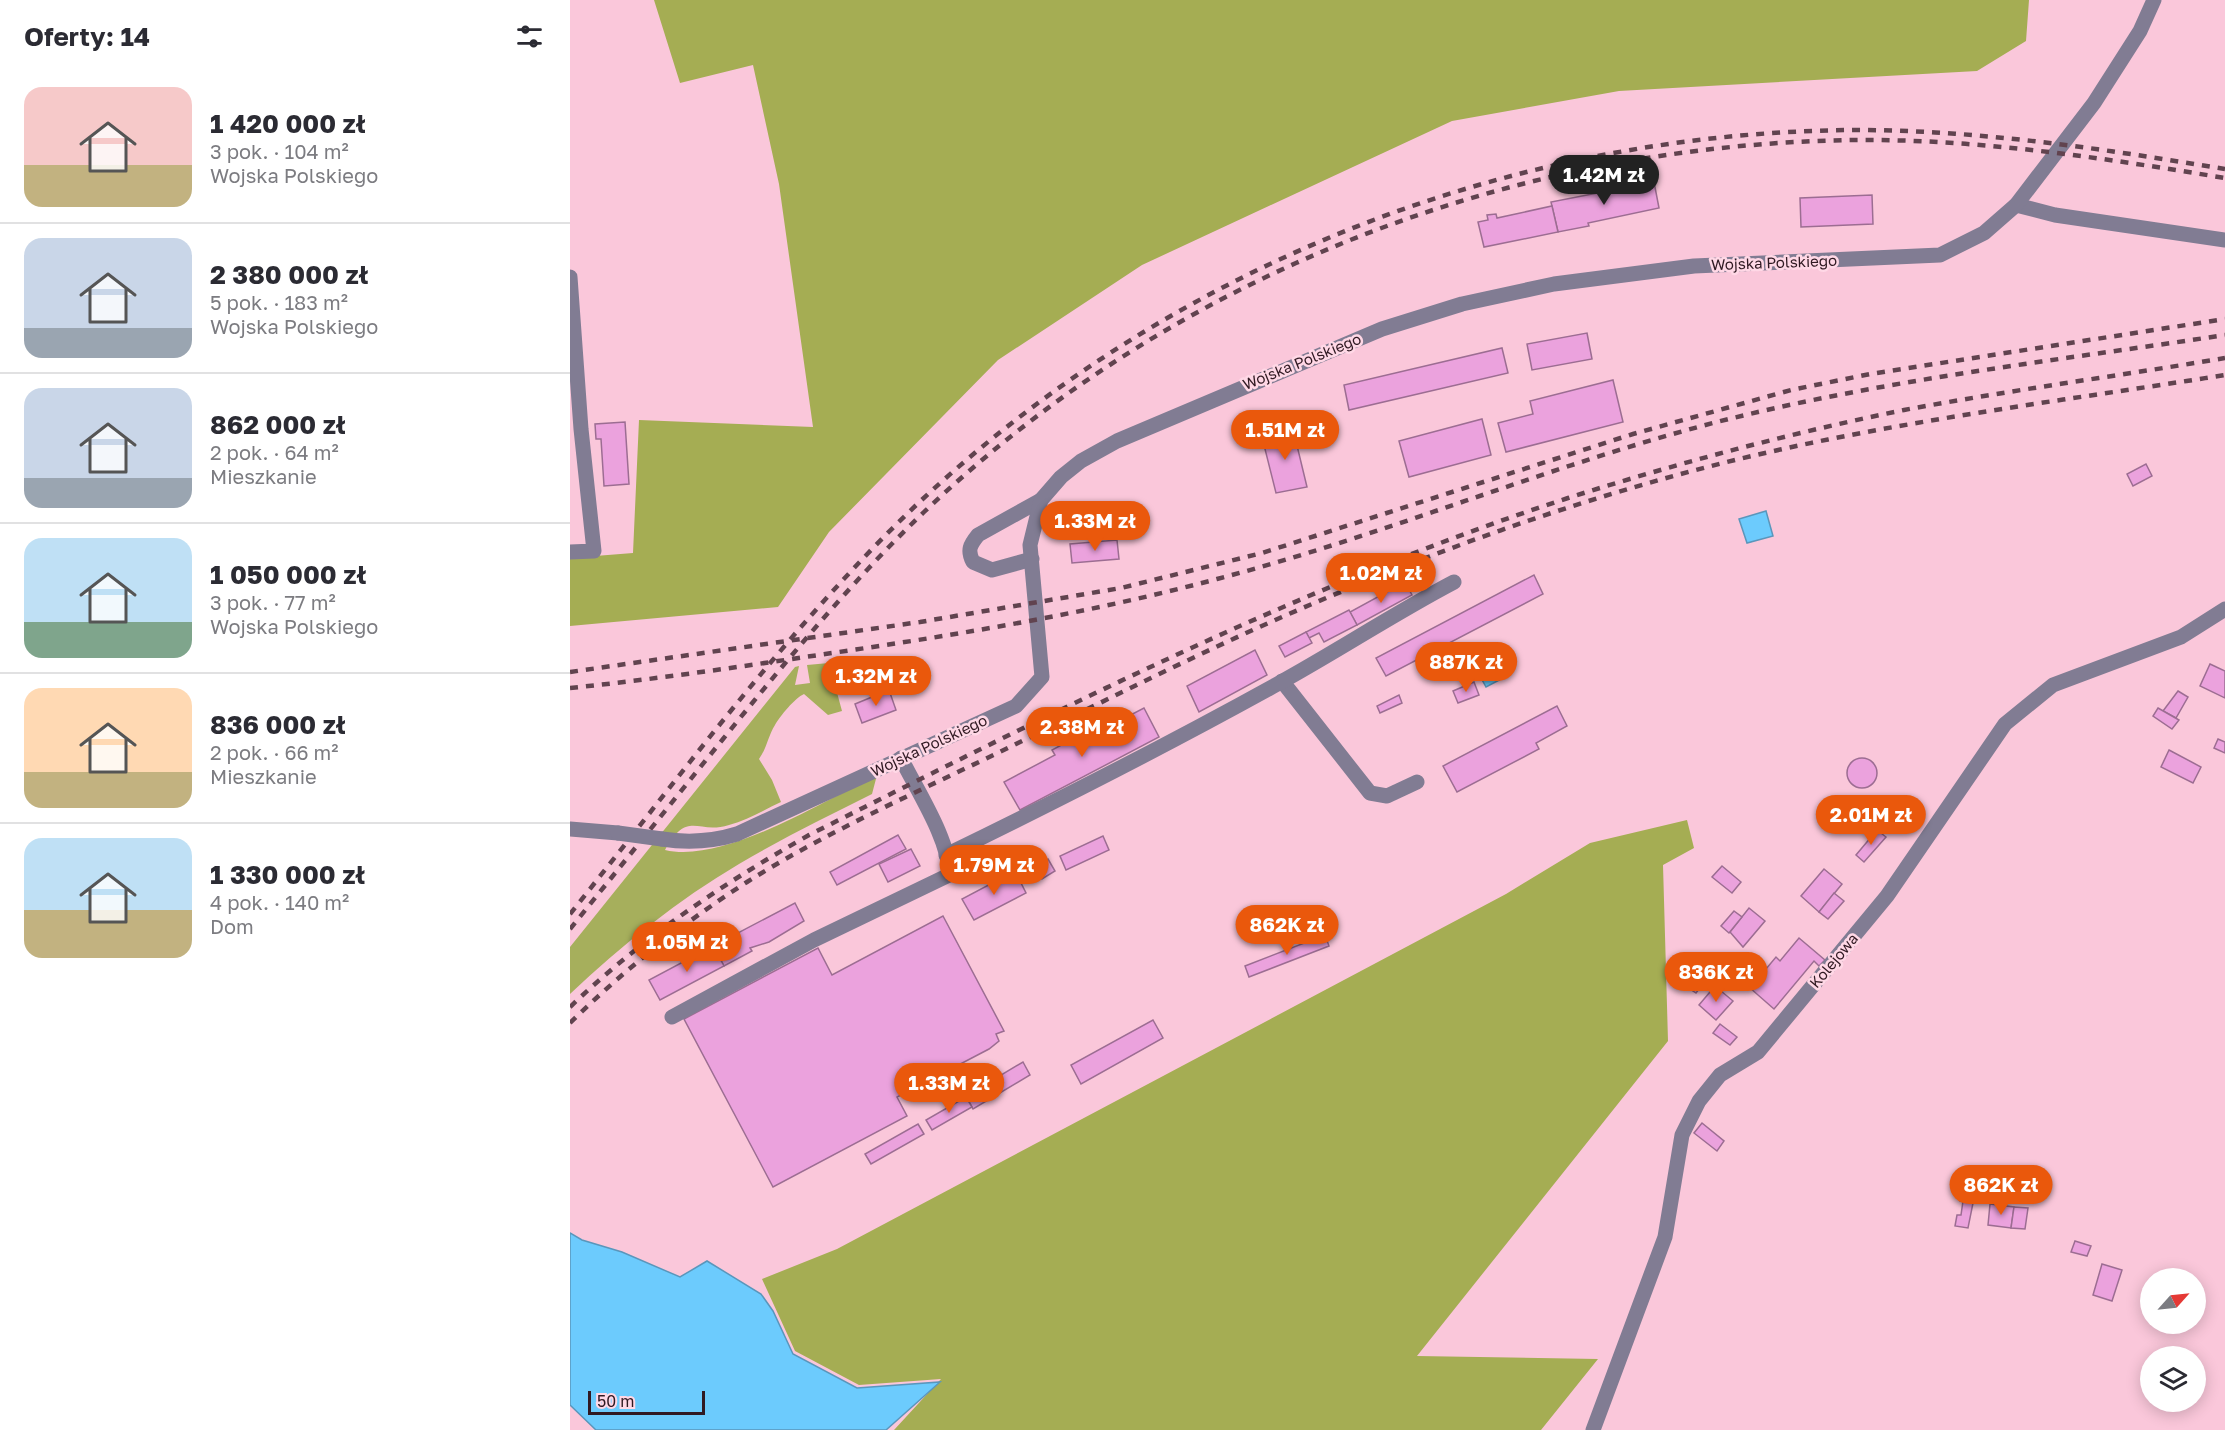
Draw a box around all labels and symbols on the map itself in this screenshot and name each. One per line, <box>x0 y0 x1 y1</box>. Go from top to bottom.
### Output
pin: 1.42M zł <box>1542 155 1666 206</box>
street label: Wojska Polskiego <box>1711 251 1837 273</box>
street label: Wojska Polskiego <box>1240 329 1363 393</box>
pin: 1.51M zł <box>1223 410 1347 461</box>
pin: 1.33M zł <box>1033 501 1157 552</box>
pin: 1.02M zł <box>1319 553 1443 604</box>
pin: 887K zł <box>1411 642 1521 693</box>
pin: 1.32M zł <box>814 656 938 707</box>
pin: 2.38M zł <box>1020 707 1144 758</box>
street label: Wojska Polskiego <box>868 710 990 780</box>
pin: 2.01M zł <box>1809 795 1933 846</box>
pin: 1.79M zł <box>932 845 1056 896</box>
pin: 862K zł <box>1232 905 1342 956</box>
pin: 1.05M zł <box>625 922 749 973</box>
street label: Kolejowa <box>1805 929 1861 991</box>
pin: 836K zł <box>1661 952 1771 1003</box>
pin: 1.33M zł <box>887 1063 1011 1114</box>
pin: 862K zł <box>1946 1165 2056 1216</box>
north arrow <box>2140 1268 2206 1334</box>
scale bar <box>588 1388 705 1416</box>

